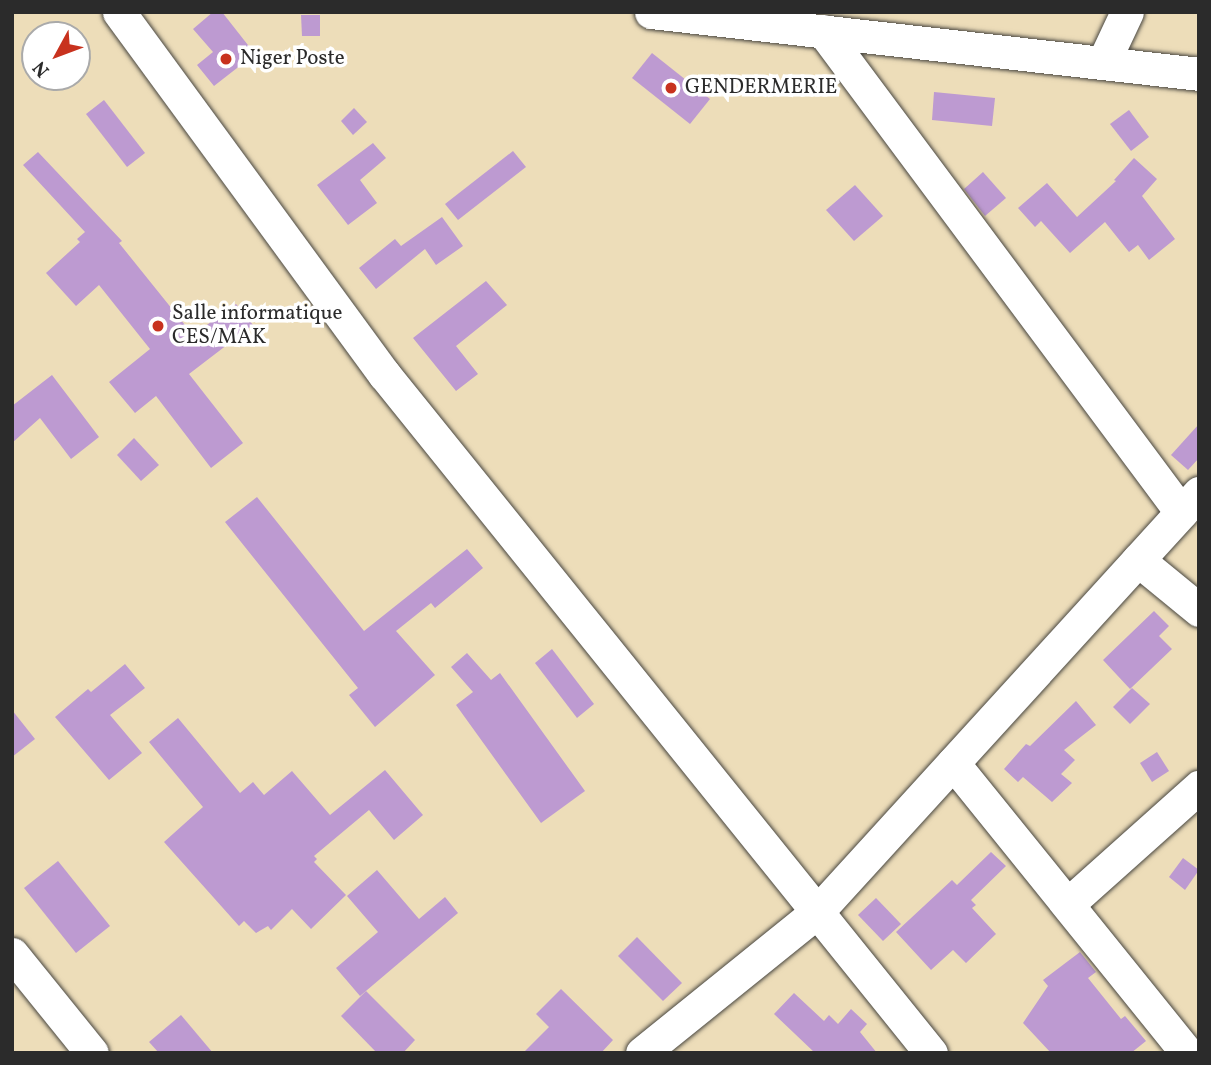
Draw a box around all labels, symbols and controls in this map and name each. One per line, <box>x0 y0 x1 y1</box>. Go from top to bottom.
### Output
north arrow <box>21 21 91 91</box>
place label: Niger Poste <box>240 46 345 72</box>
marker: Niger Poste <box>218 51 234 67</box>
text: N <box>27 55 56 82</box>
place label: GENDERMERIE <box>685 75 837 101</box>
marker: GENDERMERIE <box>663 80 679 96</box>
place label: Salle informatique CES/MAK <box>172 301 342 351</box>
marker: Salle informatique CES/MAK <box>150 318 166 334</box>

